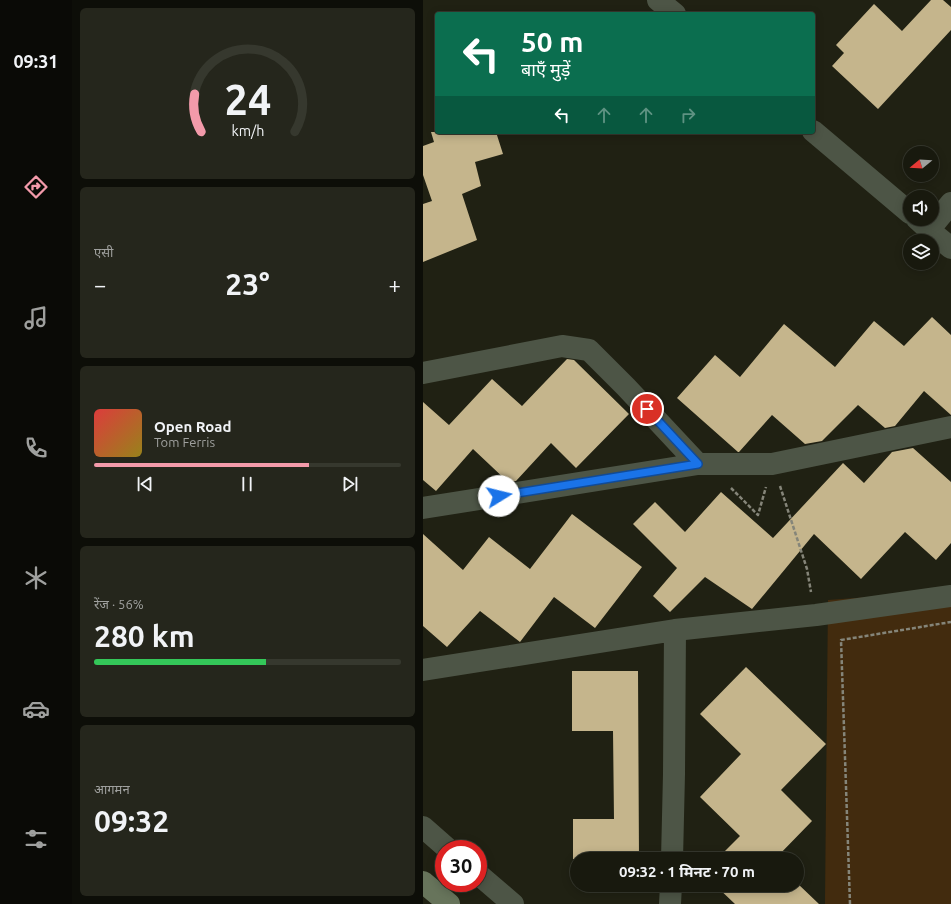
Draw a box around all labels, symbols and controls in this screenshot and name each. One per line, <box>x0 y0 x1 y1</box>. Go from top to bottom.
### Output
text: 50 m <box>521 26 583 57</box>
icon: left <box>455 28 507 80</box>
text: 09:31 <box>13 51 59 71</box>
text: बाएँ मुड़ें <box>521 59 570 79</box>
text: 24 <box>224 75 271 122</box>
icon: left <box>551 104 573 126</box>
icon: ahead <box>593 104 615 126</box>
icon: ahead <box>635 104 657 126</box>
icon: right <box>677 104 699 126</box>
text: km/h <box>231 122 264 138</box>
north arrow <box>903 146 939 182</box>
map controls <box>903 146 939 270</box>
icon: directions <box>22 173 50 201</box>
button: sound <box>903 190 939 226</box>
button: layers <box>903 234 939 270</box>
text: एसी <box>94 245 113 259</box>
text: 23° <box>225 267 270 301</box>
text: − <box>94 272 106 297</box>
text: + <box>389 272 401 297</box>
icon: music <box>22 304 50 332</box>
pin <box>630 392 664 426</box>
icon: arrive <box>636 398 658 420</box>
text: Open Road <box>154 418 231 435</box>
icon: phone <box>22 434 50 462</box>
text: Tom Ferris <box>154 435 215 449</box>
icon: previous <box>134 473 156 495</box>
icon: pause <box>236 473 258 495</box>
icon: next <box>339 473 361 495</box>
position arrow <box>478 475 520 517</box>
icon: climate <box>22 564 50 592</box>
text: रेंज · 56% <box>94 597 144 611</box>
text: 280 km <box>94 619 195 653</box>
icon: car <box>22 695 50 723</box>
text: आगमन <box>94 782 130 796</box>
text: 09:32 <box>94 804 169 838</box>
icon: filters <box>22 825 50 853</box>
speed limit sign: 30 <box>435 840 487 892</box>
text: 09:32 · 1 मिनट · 70 m <box>619 863 755 880</box>

